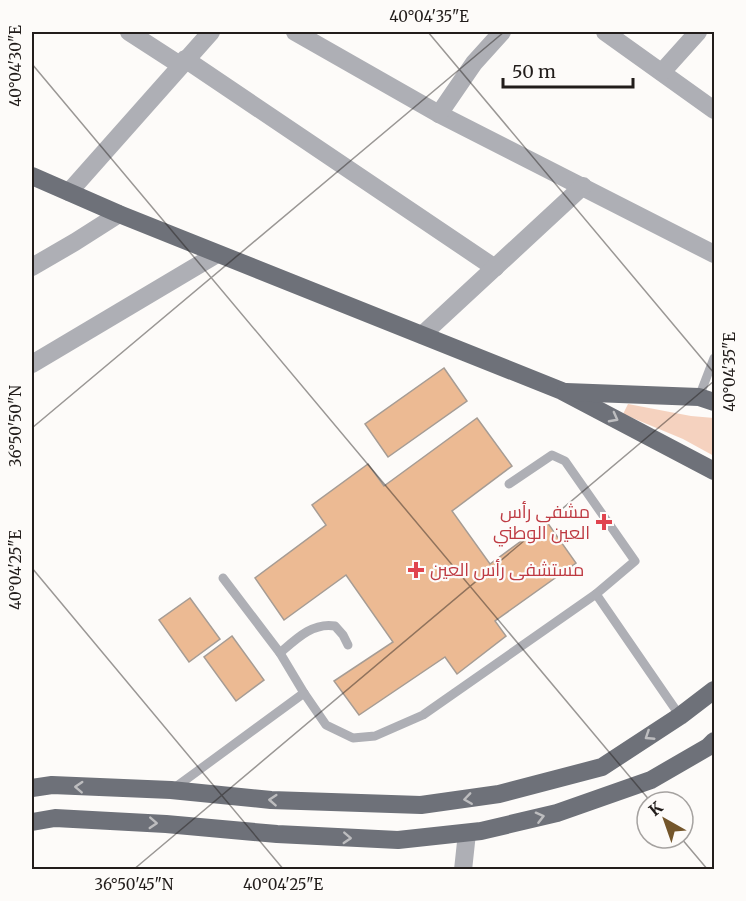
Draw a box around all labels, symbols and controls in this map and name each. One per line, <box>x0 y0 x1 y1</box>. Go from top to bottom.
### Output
text: 40°04'35"E <box>389 7 469 26</box>
text: 40°04'30"E <box>6 25 25 107</box>
scale bar <box>503 51 634 89</box>
text: 50 m <box>512 60 556 83</box>
text: 40°04'35"E <box>720 332 739 412</box>
text: 36°50'50"N <box>6 385 25 467</box>
one-way arrow <box>607 411 618 423</box>
place label: مشفى رأس العين الوطني <box>493 500 590 547</box>
marker: مشفى رأس العين الوطني <box>595 513 613 531</box>
text: 40°04'25"E <box>6 529 25 610</box>
place label: مستشفى رأس العين <box>430 558 584 581</box>
marker: مستشفى رأس العين <box>407 561 425 579</box>
one-way arrow <box>645 728 656 739</box>
one-way arrow <box>74 780 83 793</box>
north arrow <box>635 790 695 850</box>
one-way arrow <box>463 792 472 804</box>
one-way arrow <box>269 794 278 807</box>
text: K <box>644 797 666 820</box>
one-way arrow <box>535 812 545 825</box>
one-way arrow <box>148 817 157 830</box>
one-way arrow <box>343 831 352 844</box>
text: 36°50'45"N <box>95 875 174 894</box>
text: 40°04'25"E <box>243 875 324 894</box>

